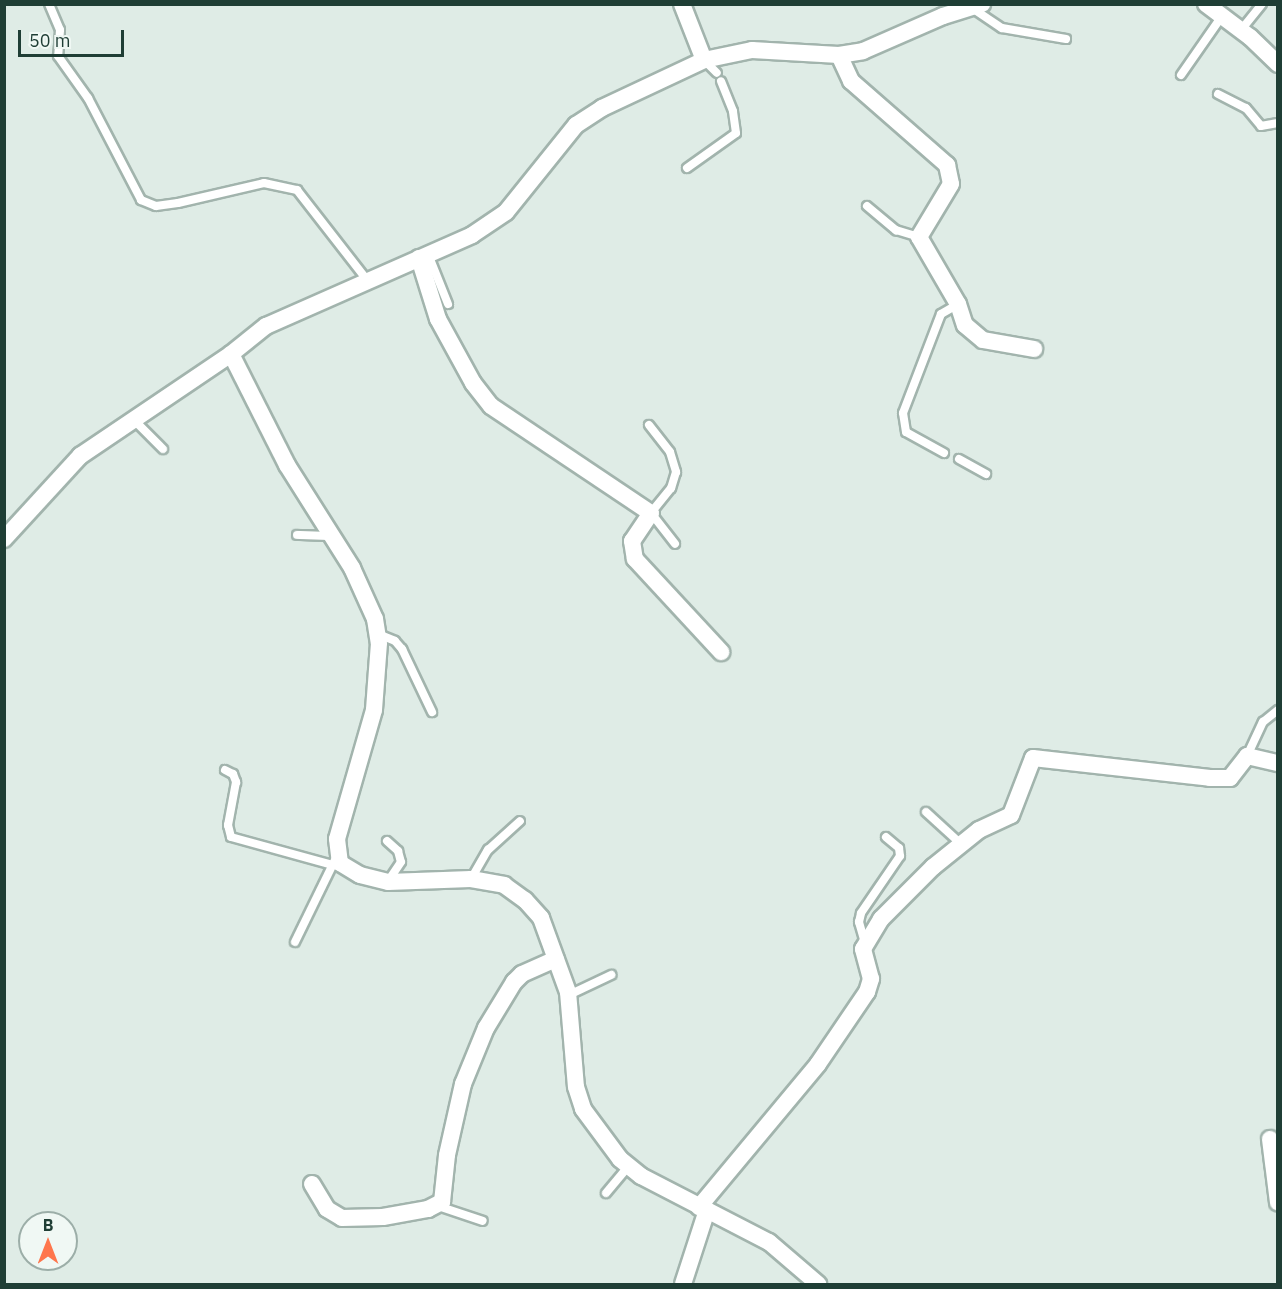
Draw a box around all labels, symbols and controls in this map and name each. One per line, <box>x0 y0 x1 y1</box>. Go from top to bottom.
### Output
scale bar <box>21 18 128 56</box>
text: 50 m <box>29 29 71 52</box>
north arrow <box>18 1211 78 1271</box>
text: B <box>43 1215 53 1235</box>

